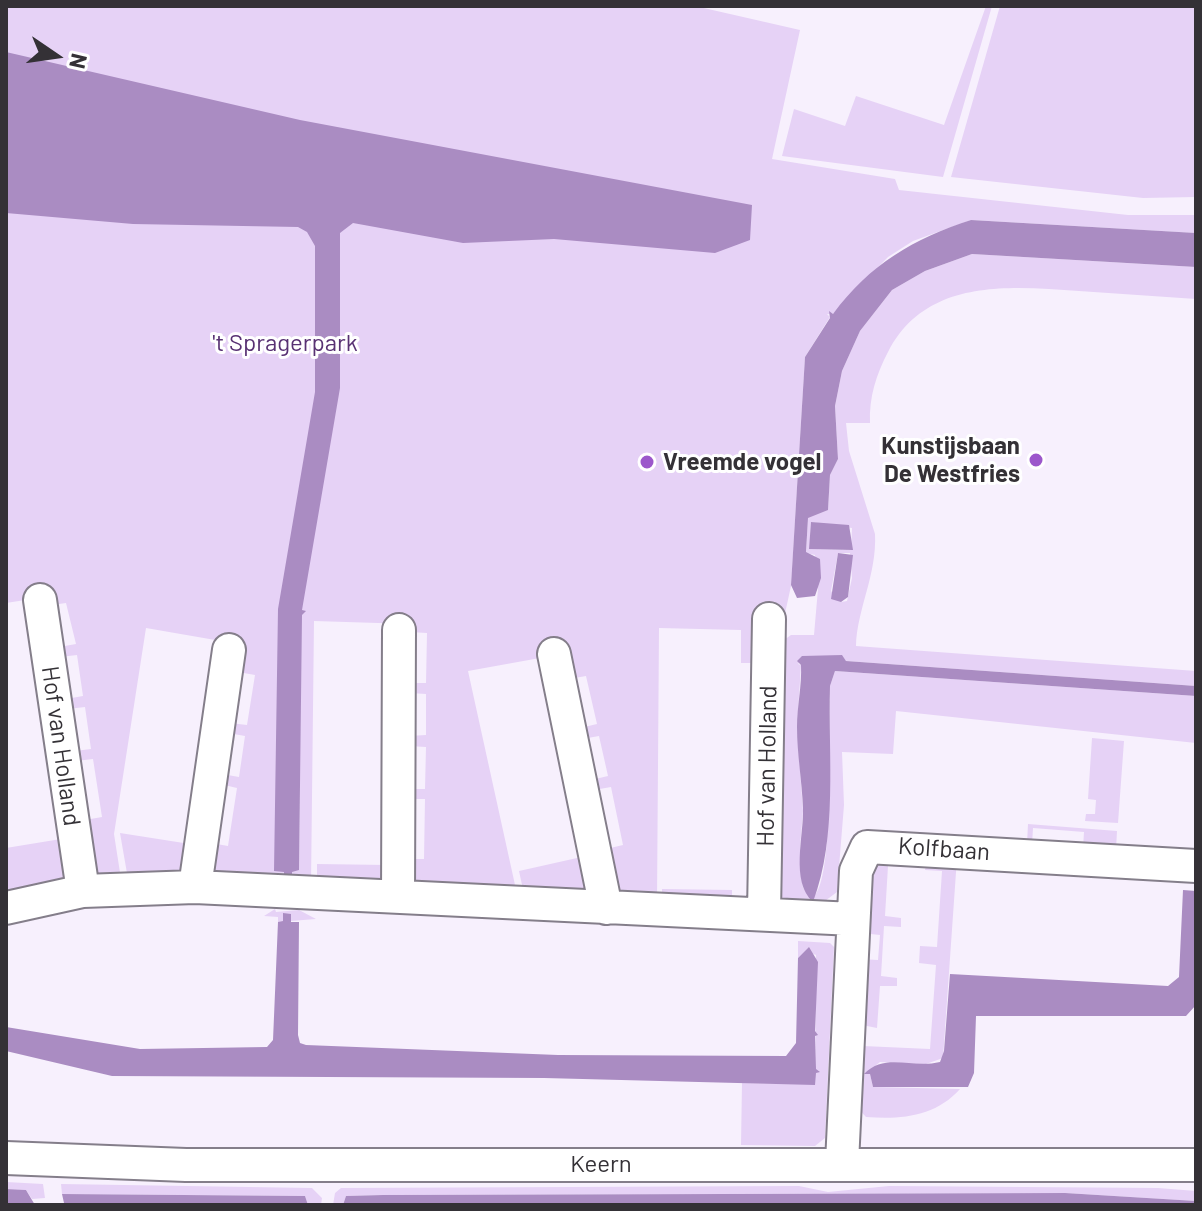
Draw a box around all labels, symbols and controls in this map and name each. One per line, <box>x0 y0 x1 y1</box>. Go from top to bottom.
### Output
north arrow <box>16 16 96 96</box>
text: N <box>65 51 94 71</box>
park label: 't Spragerpark <box>212 329 358 357</box>
place label: Kunstijsbaan De Westfries <box>881 432 1020 488</box>
place label: Vreemde vogel <box>663 448 821 476</box>
marker: Kunstijsbaan De Westfries <box>1027 451 1045 469</box>
marker: Vreemde vogel <box>638 453 656 471</box>
street label: Hof van Holland <box>36 664 86 828</box>
street label: Hof van Holland <box>751 685 783 847</box>
street label: Kolfbaan <box>897 831 991 867</box>
street label: Keern <box>570 1150 632 1178</box>

